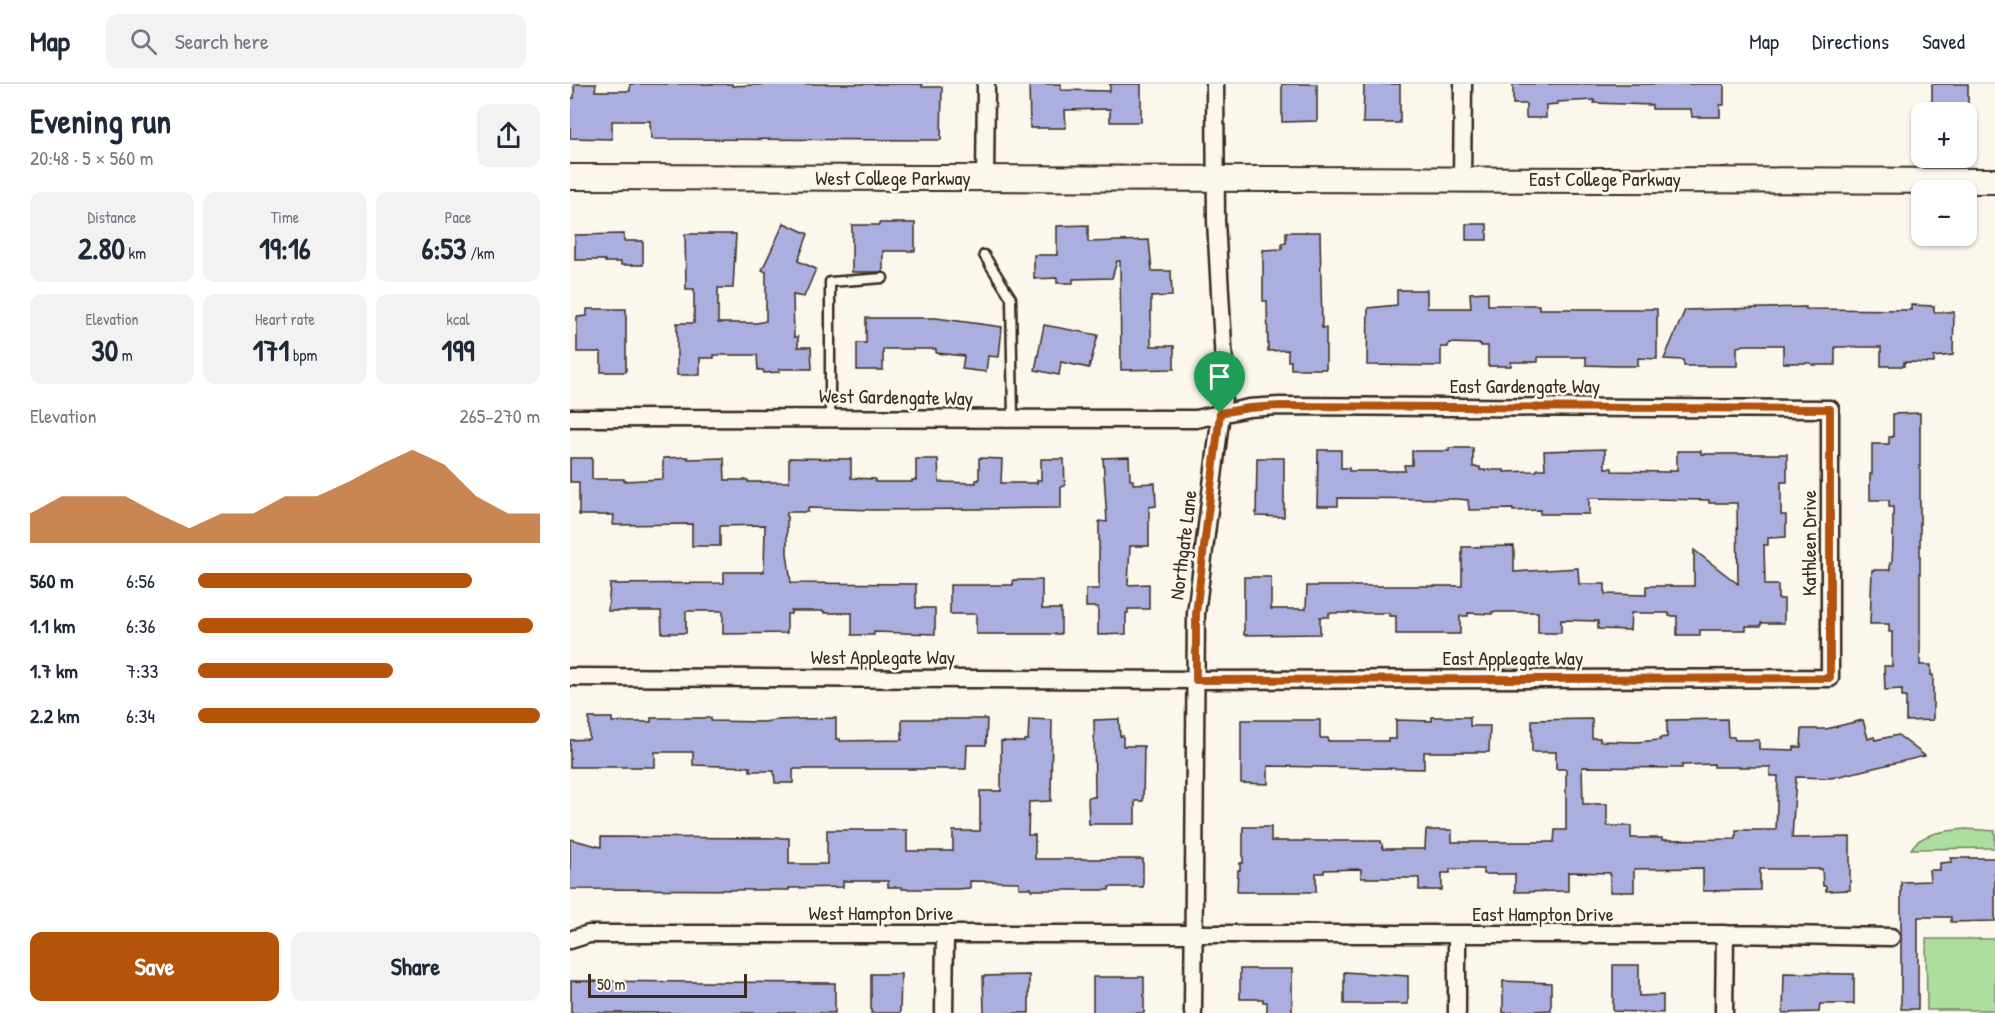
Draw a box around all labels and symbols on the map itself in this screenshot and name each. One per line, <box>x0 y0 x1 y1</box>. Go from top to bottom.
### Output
street label: West College Parkway <box>815 164 971 191</box>
street label: East College Parkway <box>1529 165 1681 192</box>
pin <box>1194 351 1245 413</box>
street label: East Gardengate Way <box>1450 372 1600 399</box>
street label: West Gardengate Way <box>819 382 973 411</box>
street label: Northgate Lane <box>1162 489 1203 601</box>
street label: Kathleen Drive <box>1795 490 1822 596</box>
street label: West Applegate Way <box>811 643 955 670</box>
street label: East Applegate Way <box>1443 644 1583 671</box>
street label: West Hampton Drive <box>808 899 954 926</box>
street label: East Hampton Drive <box>1472 900 1614 927</box>
scale bar <box>588 971 747 998</box>

